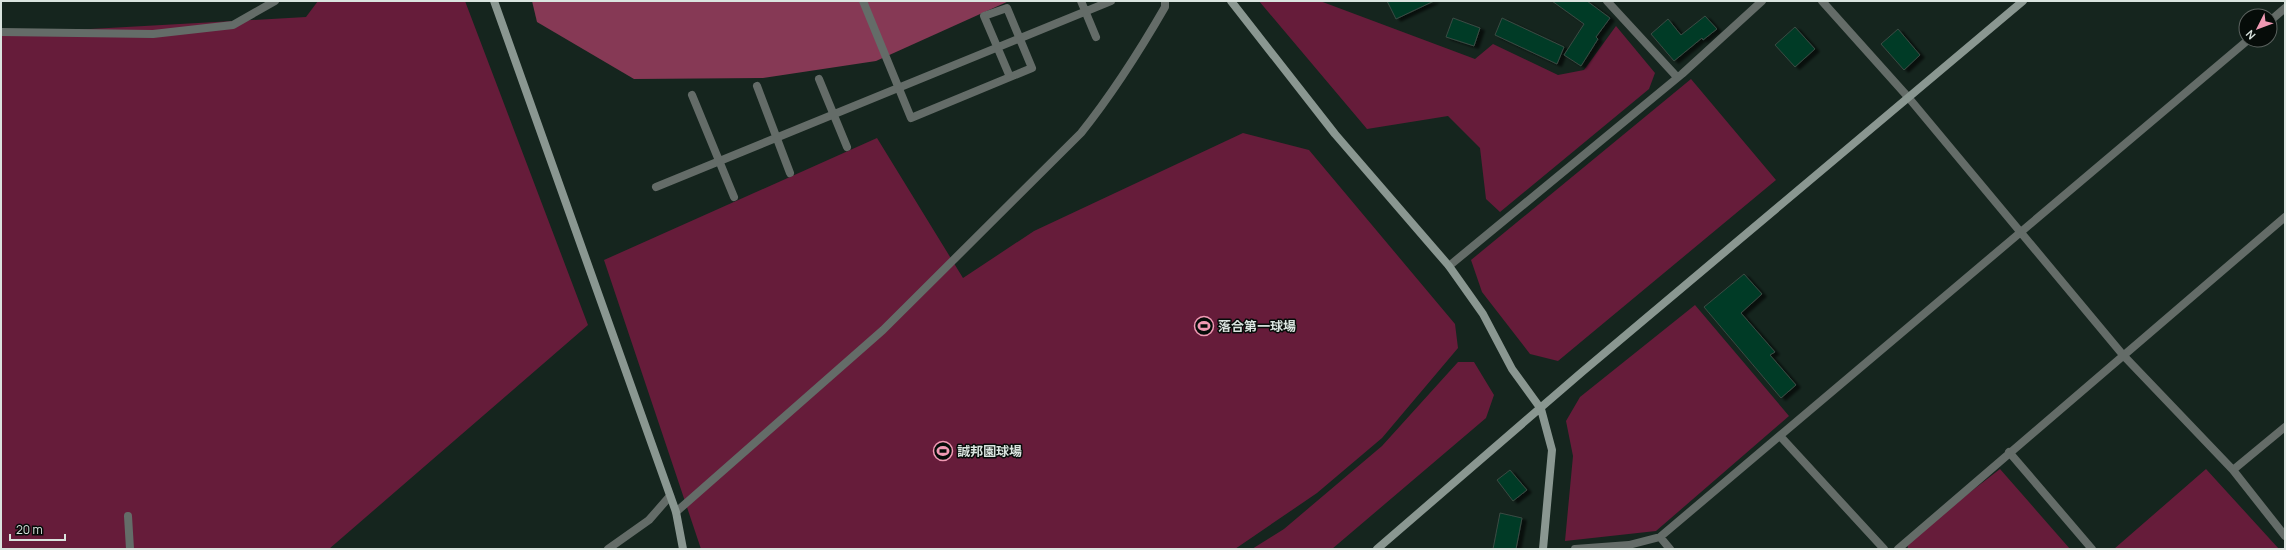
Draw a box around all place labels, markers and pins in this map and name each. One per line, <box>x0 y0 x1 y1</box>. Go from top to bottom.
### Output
sports icon: 落合第一球場 <box>1193 315 1215 337</box>
place label: 落合第一球場 <box>1218 317 1296 335</box>
sports icon: 誠邦園球場 <box>932 440 954 462</box>
place label: 誠邦園球場 <box>957 442 1022 460</box>

